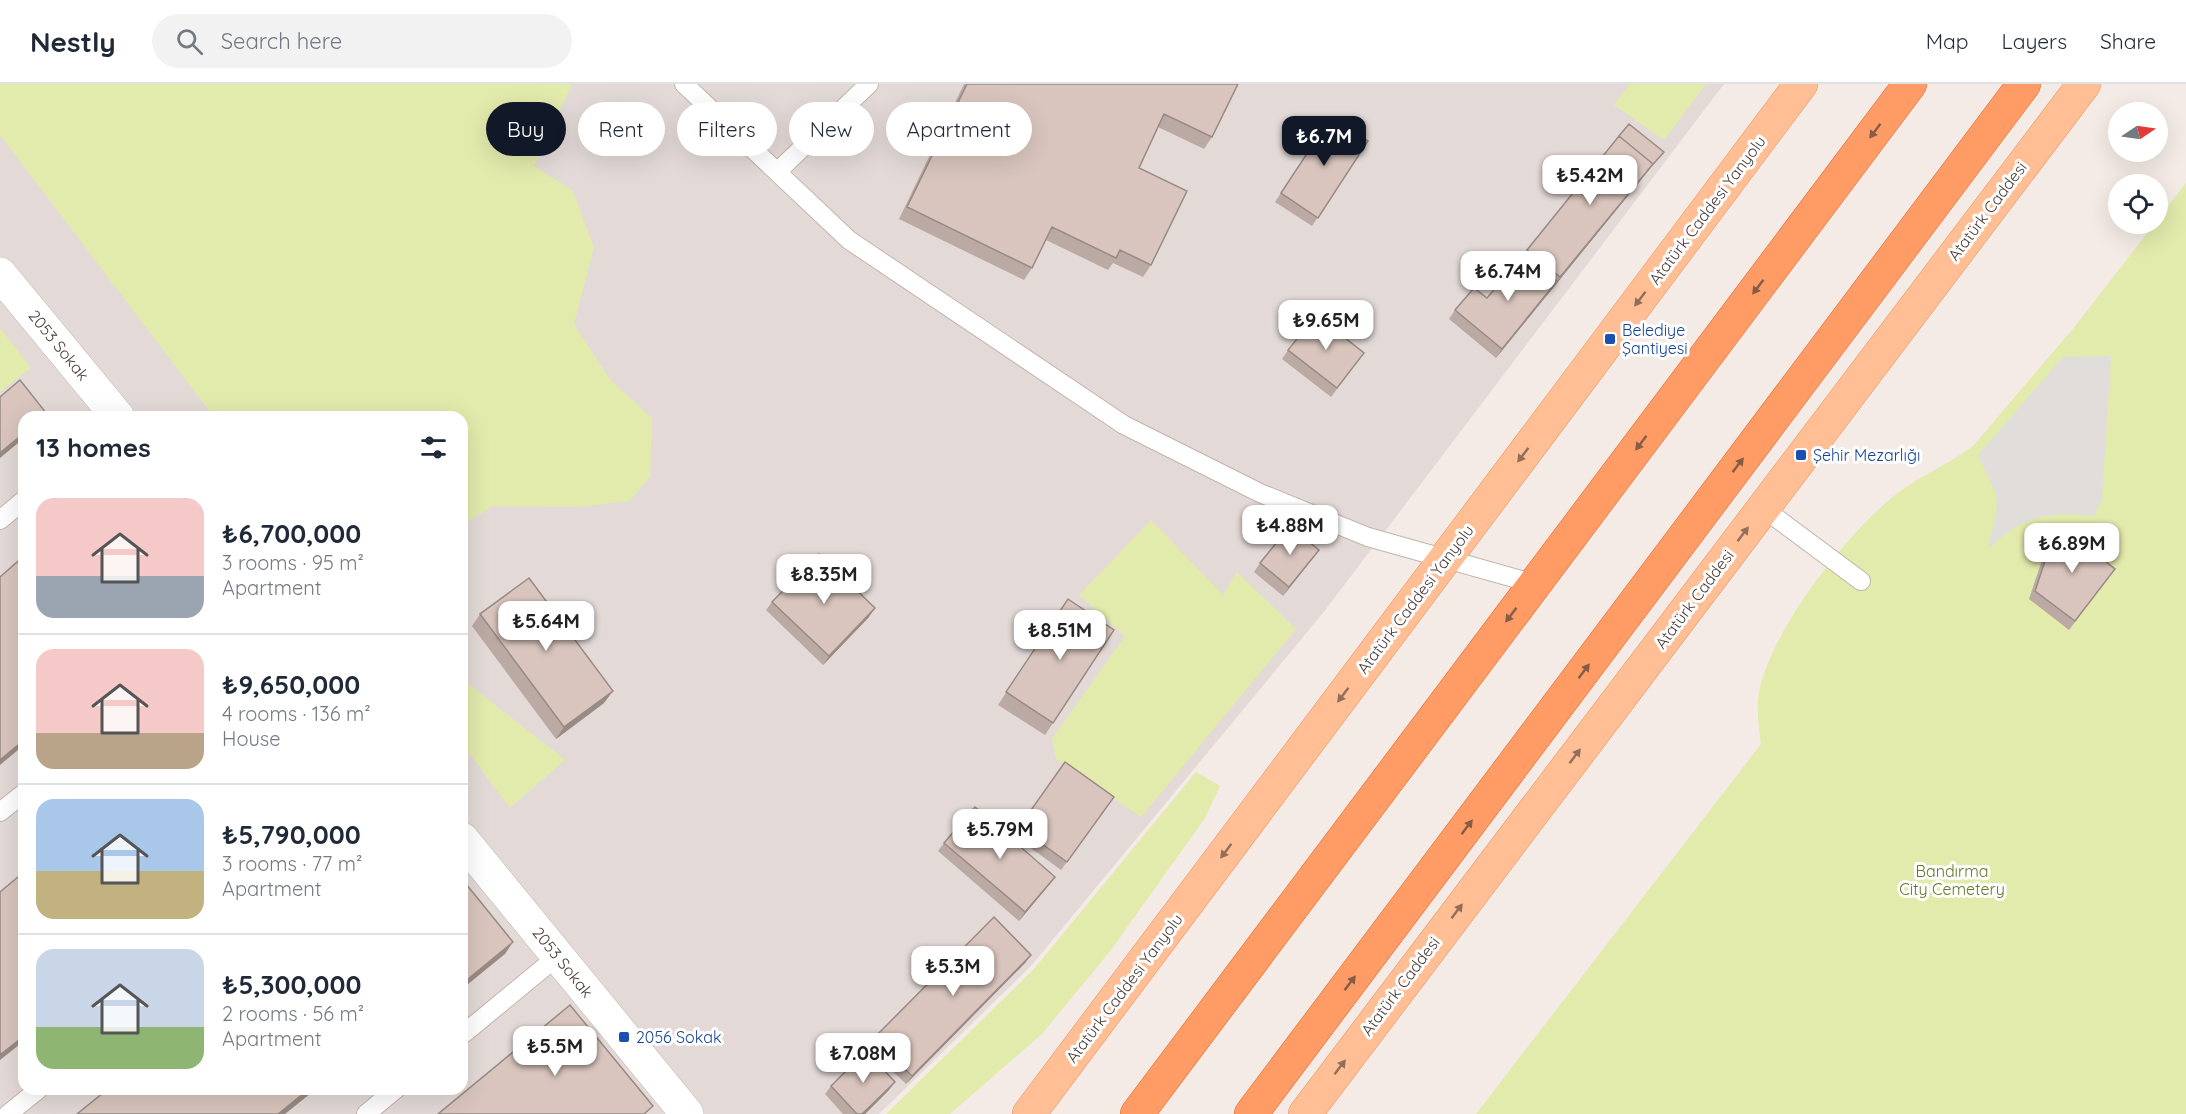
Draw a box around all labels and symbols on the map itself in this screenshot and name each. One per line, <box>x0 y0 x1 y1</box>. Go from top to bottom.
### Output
north arrow <box>2108 102 2168 162</box>
pin: ₺6.7M <box>1282 116 1366 167</box>
one-way arrow <box>1869 123 1881 138</box>
street label: Atatürk Caddesi Yanyolu <box>1644 131 1770 289</box>
pin: ₺5.42M <box>1541 155 1639 206</box>
street label: Atatürk Caddesi <box>1943 158 2031 264</box>
pin: ₺6.74M <box>1459 251 1557 302</box>
one-way arrow <box>1752 279 1764 294</box>
one-way arrow <box>1634 291 1646 307</box>
pin: ₺9.65M <box>1277 300 1375 351</box>
street label: 2053 Sokak <box>24 306 94 384</box>
place label: Belediye Şantiyesi <box>1622 320 1688 358</box>
marker: Belediye Şantiyesi <box>1603 332 1617 346</box>
one-way arrow <box>1635 435 1647 450</box>
place label: Şehir Mezarlığı <box>1813 445 1920 465</box>
one-way arrow <box>1517 446 1529 462</box>
marker: Şehir Mezarlığı <box>1794 448 1808 462</box>
one-way arrow <box>1732 457 1744 472</box>
pin: ₺4.88M <box>1241 505 1339 556</box>
street label: Atatürk Caddesi Yanyolu <box>1352 520 1478 678</box>
pin: ₺6.89M <box>2023 523 2121 574</box>
one-way arrow <box>1737 526 1749 541</box>
street label: Atatürk Caddesi <box>1650 546 1738 652</box>
pin: ₺8.35M <box>775 554 873 605</box>
pin: ₺5.64M <box>497 601 595 652</box>
one-way arrow <box>1505 607 1517 623</box>
pin: ₺8.51M <box>1011 610 1109 661</box>
one-way arrow <box>1577 664 1589 679</box>
one-way arrow <box>1337 687 1349 703</box>
one-way arrow <box>1568 748 1581 764</box>
pin: ₺5.79M <box>951 809 1049 860</box>
one-way arrow <box>1460 820 1472 835</box>
one-way arrow <box>1220 843 1233 859</box>
park label: Bandırma City Cemetery <box>1899 861 2005 899</box>
one-way arrow <box>1450 904 1462 919</box>
street label: Atatürk Caddesi Yanyolu <box>1061 909 1187 1067</box>
street label: 2053 Sokak <box>528 923 598 1001</box>
street label: Atatürk Caddesi <box>1356 933 1444 1039</box>
pin: ₺5.3M <box>911 946 995 997</box>
one-way arrow <box>1343 976 1355 991</box>
pin: ₺5.5M <box>513 1026 597 1077</box>
place label: 2056 Sokak <box>636 1027 722 1047</box>
marker: 2056 Sokak <box>617 1030 631 1044</box>
pin: ₺7.08M <box>814 1033 912 1084</box>
one-way arrow <box>1333 1060 1345 1075</box>

